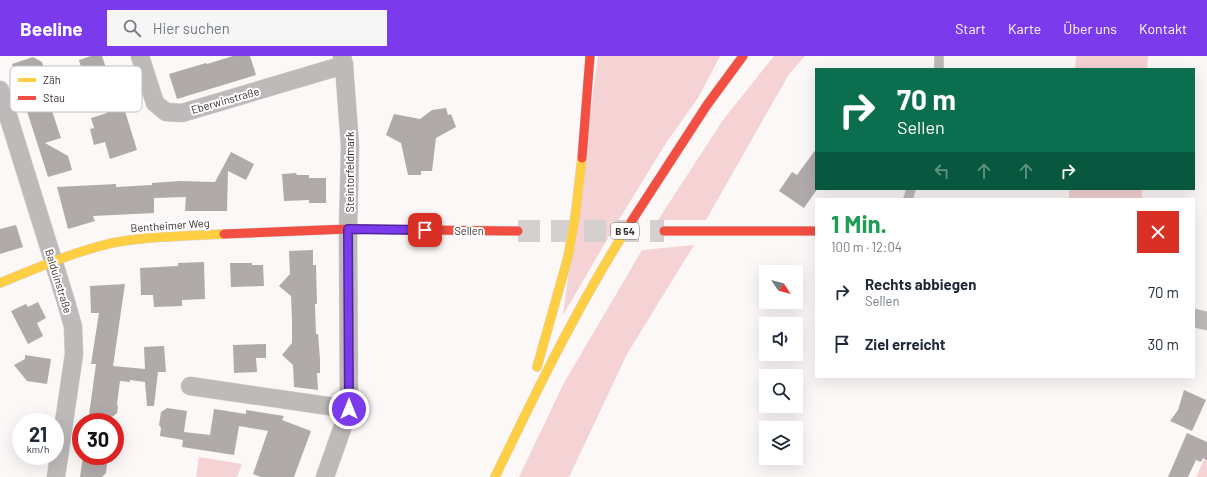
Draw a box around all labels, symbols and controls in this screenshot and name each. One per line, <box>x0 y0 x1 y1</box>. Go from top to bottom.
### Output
search box <box>107 10 387 46</box>
text: Beeline <box>20 17 83 40</box>
icon: search <box>121 17 143 39</box>
text: Hier suchen <box>153 19 230 37</box>
text: Start <box>955 20 986 37</box>
text: Karte <box>1008 20 1041 37</box>
text: Über uns <box>1063 20 1117 37</box>
text: Kontakt <box>1139 20 1187 37</box>
legend <box>10 66 142 112</box>
text: Zäh <box>43 73 61 86</box>
text: 70 m <box>897 82 956 116</box>
street label: Eberwinstraße <box>189 84 261 116</box>
icon: right <box>831 84 883 136</box>
text: Stau <box>43 91 65 104</box>
text: Sellen <box>897 116 945 138</box>
street label: Steintorfeldmark <box>343 131 356 212</box>
icon: left <box>931 160 953 182</box>
icon: ahead <box>973 160 995 182</box>
icon: ahead <box>1015 160 1037 182</box>
icon: right <box>1057 160 1079 182</box>
text: 1 Min. <box>831 209 887 238</box>
button: close <box>1137 211 1179 253</box>
pin <box>408 213 442 247</box>
street label: Bentheimer Weg <box>130 216 210 234</box>
icon: arrive <box>414 219 436 241</box>
road number: B 54 <box>611 223 639 239</box>
street label: Sellen <box>454 224 484 237</box>
text: 100 m · 12:04 <box>831 239 902 255</box>
street label: Balduinstraße <box>43 247 75 315</box>
north arrow <box>759 265 803 309</box>
map controls <box>759 265 803 465</box>
text: Rechts abbiegen <box>865 275 976 293</box>
icon: right <box>831 281 853 303</box>
text: 70 m <box>1148 283 1179 301</box>
text: Sellen <box>865 293 899 309</box>
button: sound <box>759 317 803 361</box>
icon: arrive <box>831 333 853 355</box>
text: Ziel erreicht <box>865 335 946 353</box>
text: 30 m <box>1147 335 1179 353</box>
button: search <box>759 369 803 413</box>
position arrow <box>328 388 370 430</box>
speed limit sign: 30 <box>72 413 124 465</box>
button: layers <box>759 421 803 465</box>
text: 21 <box>29 422 47 446</box>
text: km/h <box>27 443 49 455</box>

